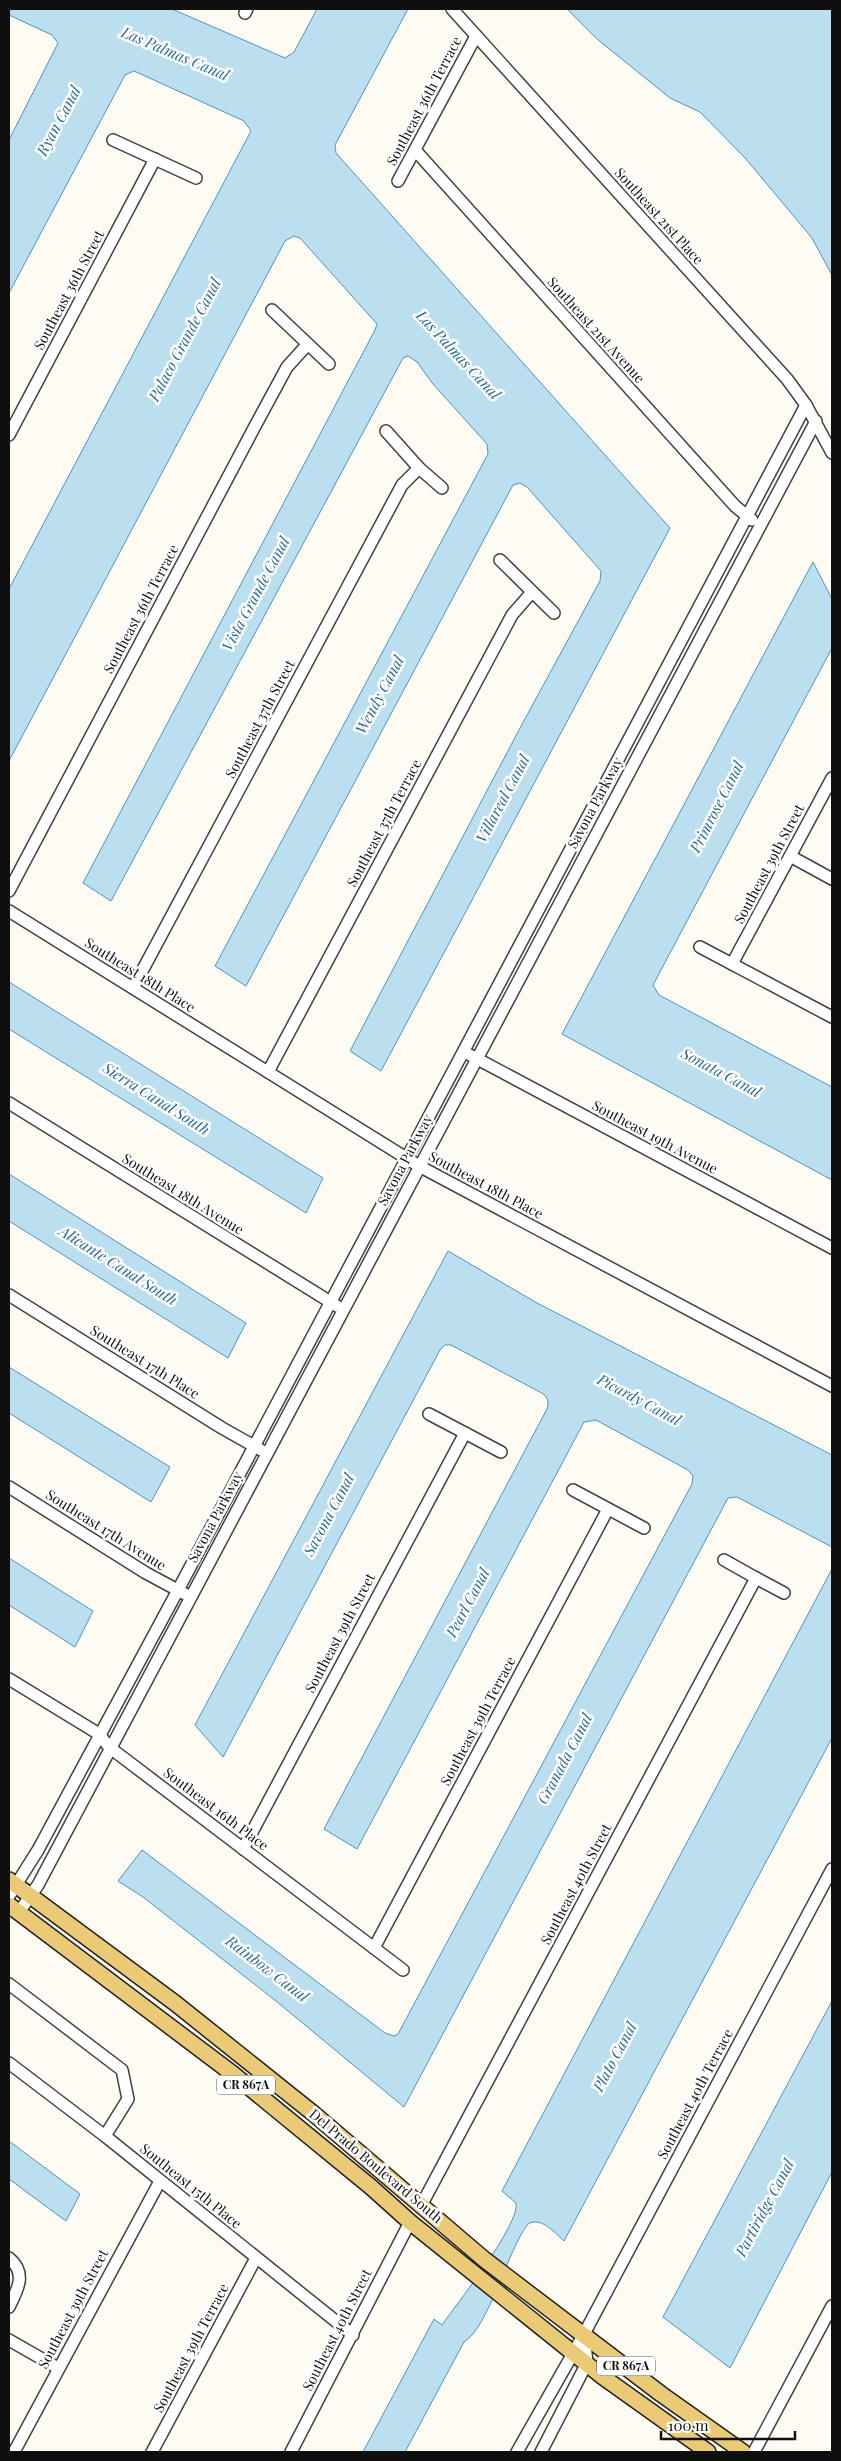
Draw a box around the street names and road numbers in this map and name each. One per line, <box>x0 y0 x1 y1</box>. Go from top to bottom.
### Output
street label: Southeast 36th Terrace <box>381 33 466 169</box>
street label: Southeast 21st Place <box>611 163 708 268</box>
street label: Southeast 36th Street <box>29 226 109 353</box>
street label: Southeast 21st Avenue <box>543 272 649 387</box>
street label: Southeast 36th Terrace <box>98 541 183 677</box>
street label: Southeast 37th Street <box>220 655 299 781</box>
street label: Savona Parkway <box>562 754 627 852</box>
street label: Southeast 37th Terrace <box>342 756 425 890</box>
street label: Southeast 39th Street <box>729 800 809 927</box>
street label: Southeast 18th Place <box>81 933 199 1016</box>
street label: Southeast 19th Avenue <box>589 1095 721 1178</box>
street label: Savona Parkway <box>372 1111 437 1209</box>
street label: Southeast 18th Place <box>426 1146 547 1223</box>
street label: Southeast 18th Avenue <box>119 1148 248 1239</box>
street label: Southeast 17th Place <box>87 1320 204 1403</box>
street label: Savona Parkway <box>182 1468 247 1566</box>
street label: Southeast 17th Avenue <box>43 1485 170 1574</box>
street label: Southeast 39th Street <box>300 1569 380 1696</box>
street label: Southeast 39th Terrace <box>436 1653 520 1789</box>
street label: Southeast 16th Place <box>160 1763 273 1854</box>
street label: Southeast 40th Street <box>536 1819 616 1948</box>
street label: Southeast 40th Terrace <box>652 2025 737 2162</box>
road number: CR 867A <box>217 2076 275 2094</box>
street label: Del Prado Boulevard South <box>306 2104 448 2228</box>
street label: Southeast 15th Place <box>137 2139 246 2232</box>
street label: Southeast 39th Street <box>33 2245 113 2372</box>
street label: Southeast 40th Street <box>298 2265 376 2394</box>
street label: Southeast 39th Terrace <box>149 2280 233 2416</box>
road number: CR 867A <box>597 2356 655 2376</box>

